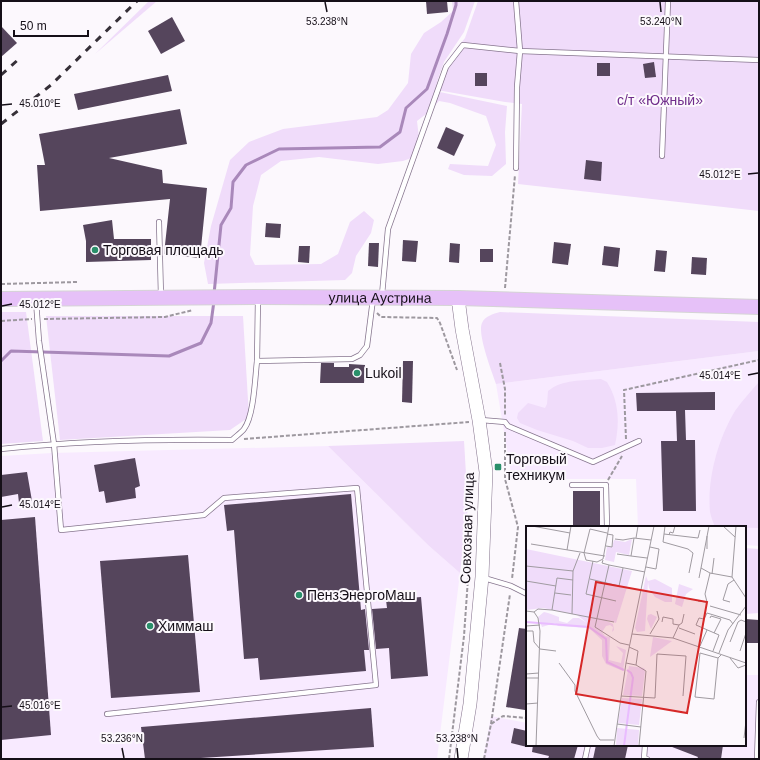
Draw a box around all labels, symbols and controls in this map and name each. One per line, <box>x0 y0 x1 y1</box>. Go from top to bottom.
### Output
scale bar <box>14 12 88 38</box>
text: 53.238°N <box>306 16 348 27</box>
text: 53.240°N <box>640 16 682 27</box>
text: 50 m <box>20 19 47 33</box>
park label: с/т «Южный» <box>617 92 703 108</box>
text: 45.010°E <box>19 98 61 109</box>
text: 45.012°E <box>699 169 741 180</box>
place label: Торговая площадь <box>103 242 224 258</box>
marker: Торговая площадь <box>90 245 100 255</box>
street label: улица Аустрина <box>328 289 432 306</box>
text: 45.012°E <box>19 299 61 310</box>
place label: Lukoil <box>365 365 402 381</box>
marker: Lukoil <box>352 368 362 378</box>
text: 45.014°E <box>699 370 741 381</box>
place label: Торговый техникум <box>506 451 567 483</box>
marker: Торговый техникум <box>493 462 503 472</box>
street label: Совхозная улица <box>457 472 477 584</box>
text: 45.014°E <box>19 499 61 510</box>
inset map <box>526 526 746 746</box>
place label: ПензЭнергоМаш <box>307 587 416 603</box>
marker: ПензЭнергоМаш <box>294 590 304 600</box>
place label: Химмаш <box>158 618 213 634</box>
marker: Химмаш <box>145 621 155 631</box>
text: 45.016°E <box>19 700 61 711</box>
text: 53.236°N <box>101 733 143 744</box>
text: 53.238°N <box>436 733 478 744</box>

